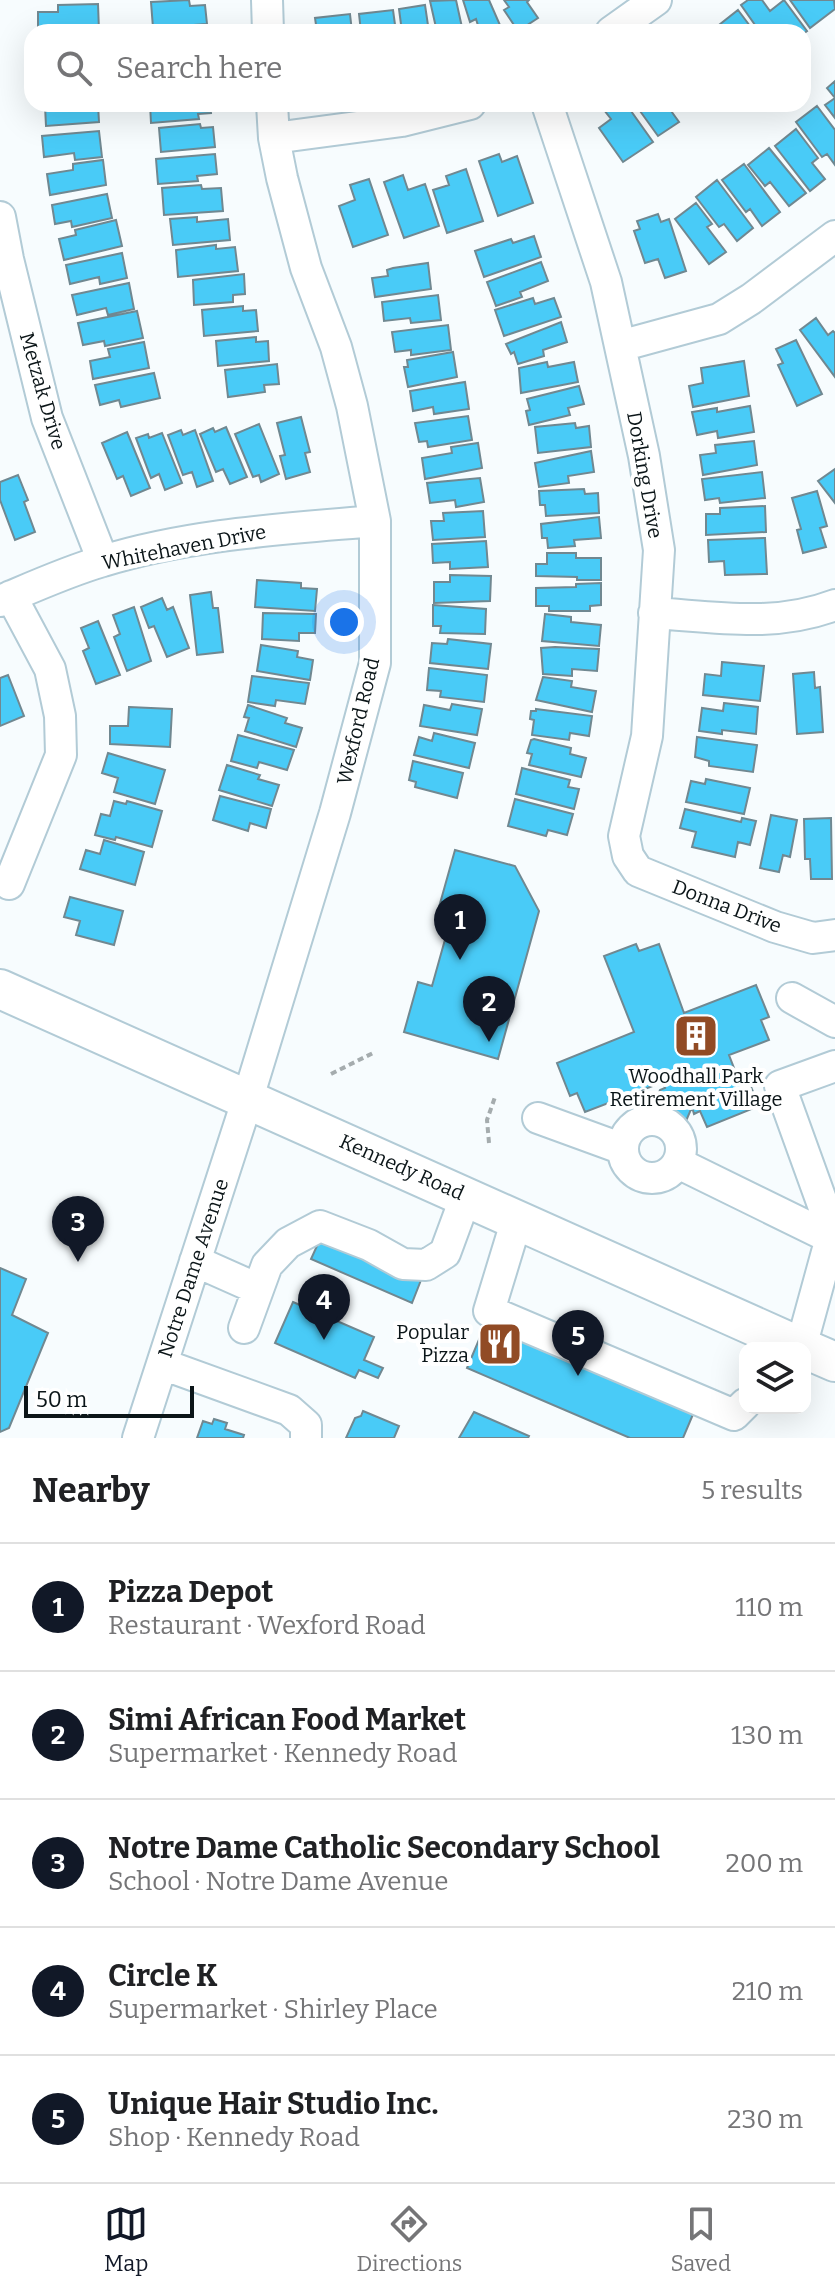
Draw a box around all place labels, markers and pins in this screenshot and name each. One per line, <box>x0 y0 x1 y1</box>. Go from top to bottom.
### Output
pin: 1 <box>434 894 486 960</box>
pin: 2 <box>463 976 515 1042</box>
building icon: Woodhall Park Retirement Village <box>672 1012 720 1060</box>
place label: Woodhall Park Retirement Village <box>609 1064 783 1111</box>
pin: 3 <box>52 1196 104 1262</box>
pin: 4 <box>298 1274 350 1340</box>
pin: 5 <box>552 1310 604 1376</box>
place label: Popular Pizza <box>396 1320 469 1367</box>
restaurant icon: Popular Pizza <box>476 1320 524 1368</box>

